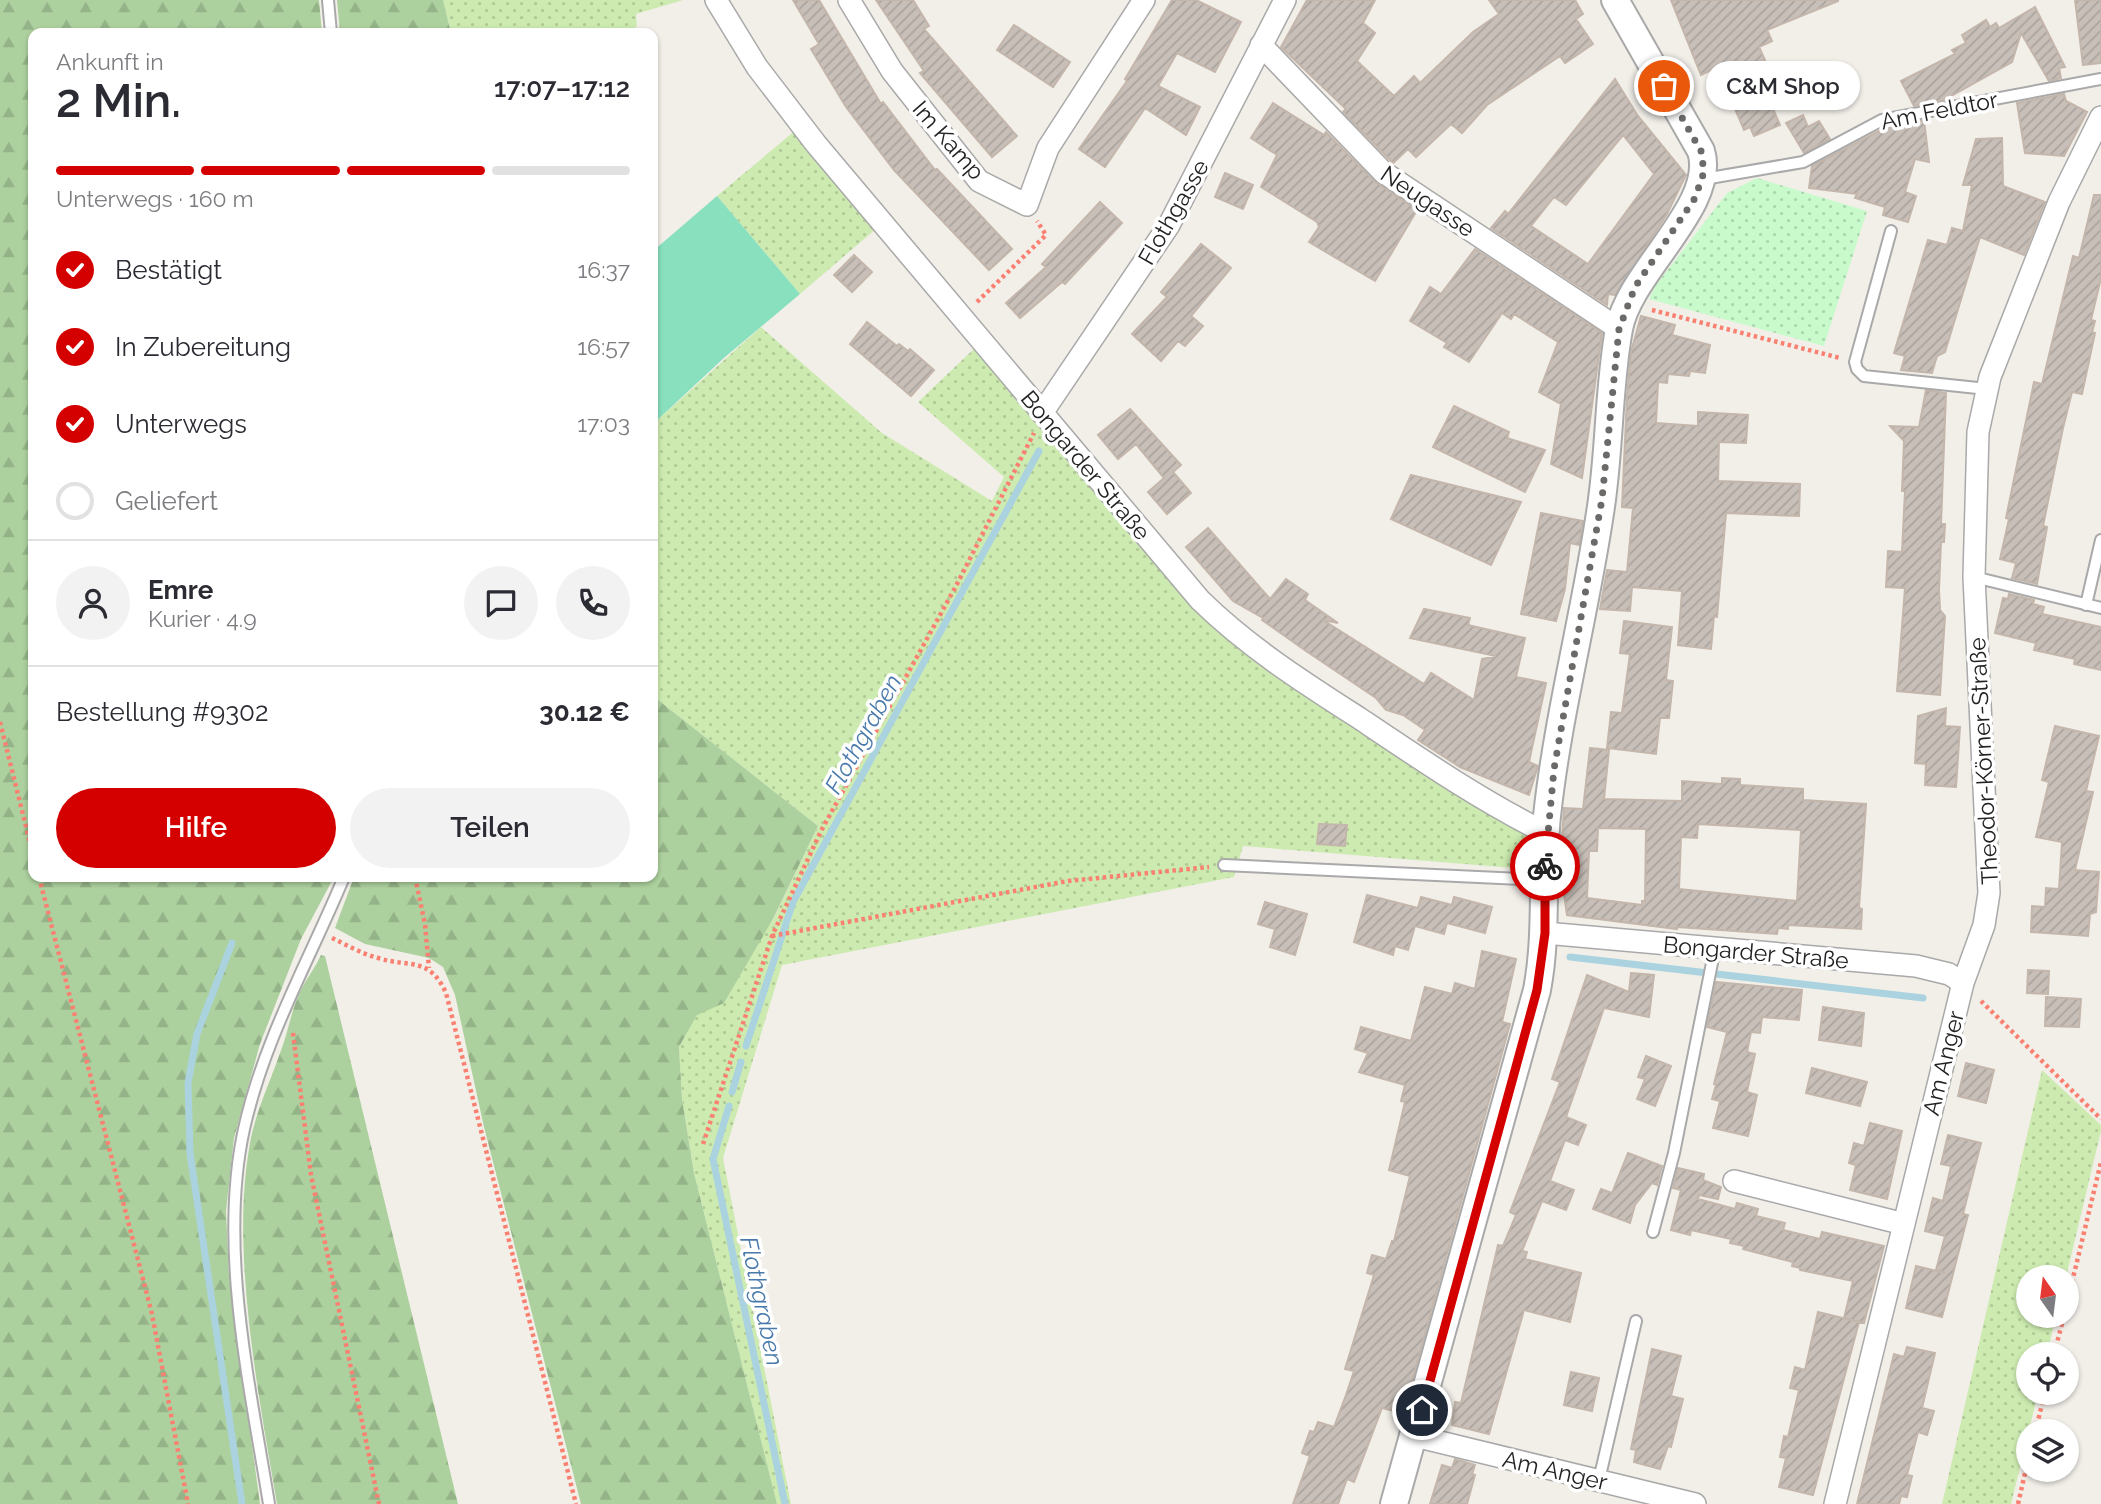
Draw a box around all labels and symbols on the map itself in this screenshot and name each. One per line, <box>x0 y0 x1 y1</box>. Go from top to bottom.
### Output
pin <box>1634 56 1694 116</box>
callout: C&M Shop <box>1706 62 1860 110</box>
street label: Am Feldtor <box>1878 85 2000 135</box>
street label: Im Kamp <box>908 95 990 185</box>
street label: Flothgasse <box>1132 155 1214 269</box>
street label: Neugasse <box>1376 160 1480 242</box>
street label: Bongarder Straße <box>1016 385 1156 545</box>
street label: Theodor-Körner-Straße <box>1963 637 2003 885</box>
water label: Flothgraben <box>818 669 908 799</box>
courier <box>1510 831 1580 901</box>
street label: Bongarder Straße <box>1662 930 1850 974</box>
street label: Am Anger <box>1917 1008 1969 1118</box>
water label: Flothgraben <box>734 1234 790 1368</box>
north arrow <box>2016 1265 2079 1328</box>
pin <box>1392 1380 1452 1440</box>
street label: Am Anger <box>1500 1445 1610 1495</box>

